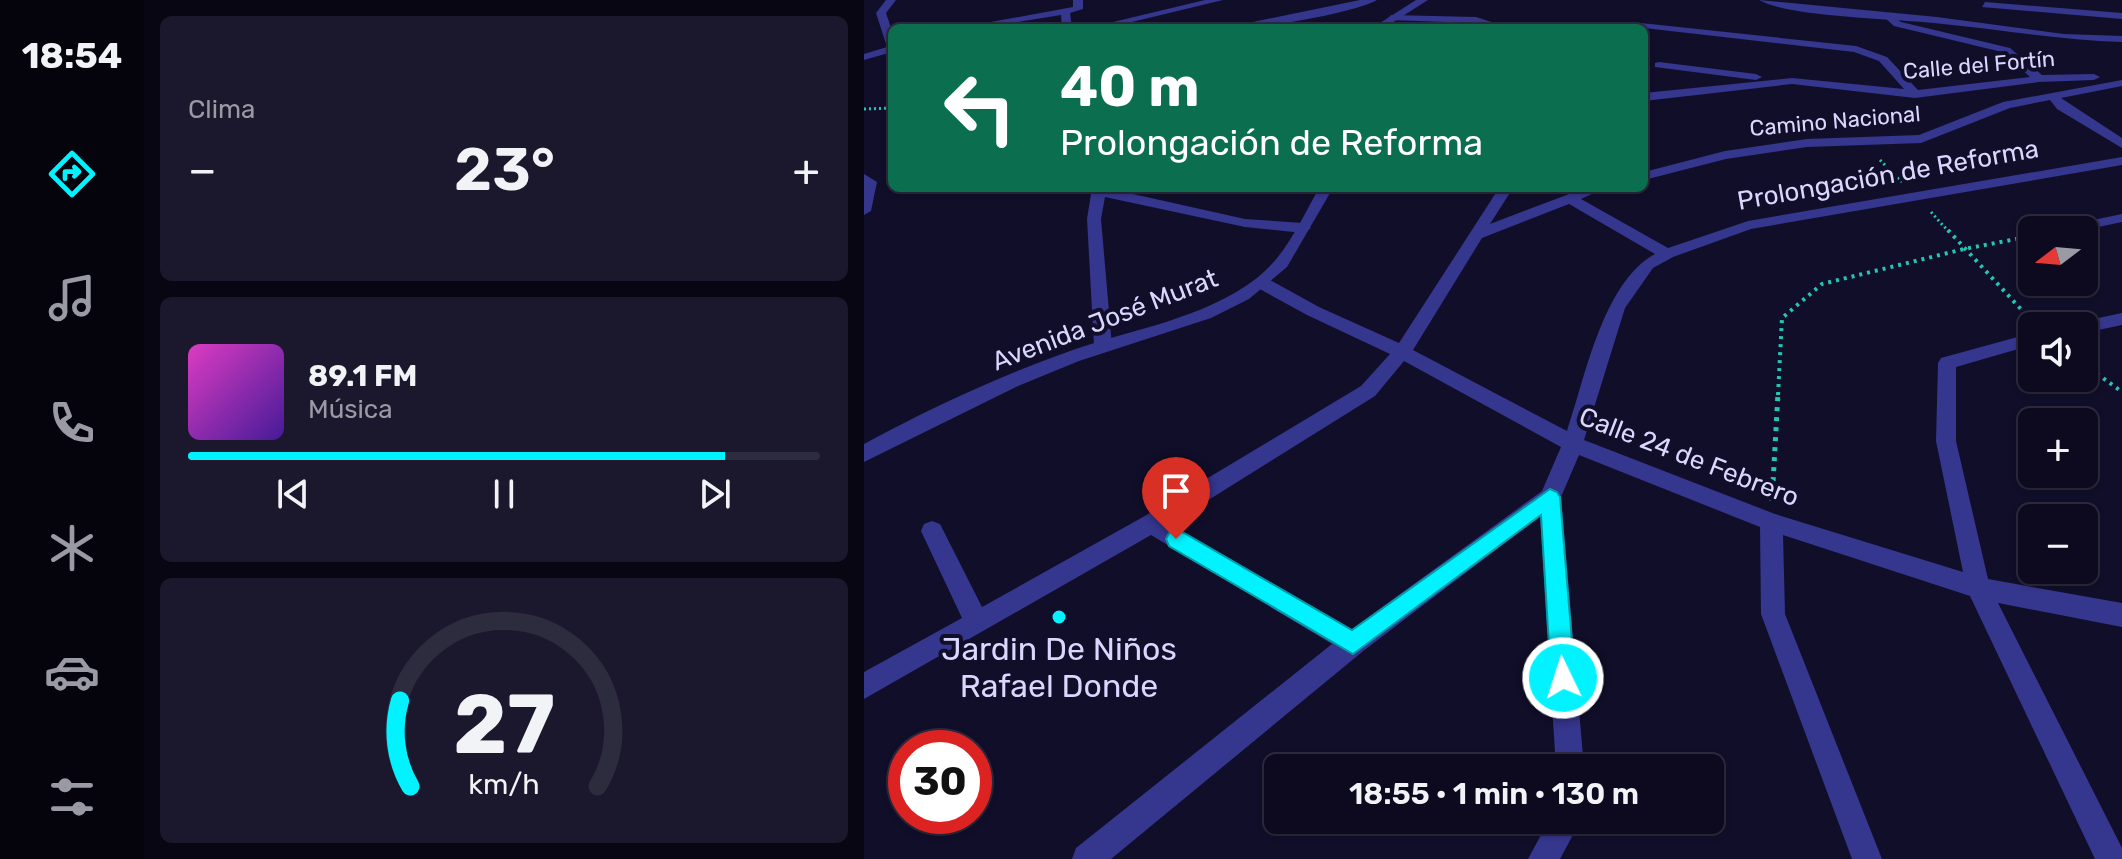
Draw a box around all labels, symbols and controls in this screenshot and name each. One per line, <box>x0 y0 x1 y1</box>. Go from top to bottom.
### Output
text: 18:54 <box>22 34 122 77</box>
street label: Calle del Fortín <box>1902 45 2056 85</box>
text: 40 m <box>1060 54 1200 120</box>
icon: left <box>928 56 1032 160</box>
text: Clima <box>188 94 255 125</box>
street label: Camino Nacional <box>1748 100 1922 142</box>
text: Prolongación de Reforma <box>1060 121 1483 164</box>
street label: Prolongación de Reforma <box>1735 133 2041 217</box>
text: 23° <box>454 134 555 205</box>
text: − <box>188 144 217 196</box>
text: + <box>793 144 820 196</box>
icon: directions <box>44 146 100 202</box>
north arrow <box>2018 216 2098 296</box>
map controls <box>2018 216 2098 584</box>
street label: Avenida José Murat <box>988 263 1222 377</box>
icon: music <box>44 270 100 326</box>
button: sound <box>2018 312 2098 392</box>
text: 89.1 FM <box>308 358 417 394</box>
text: Música <box>308 394 393 425</box>
icon: phone <box>44 395 100 451</box>
street label: Calle 24 de Febrero <box>1575 401 1803 513</box>
button: + <box>2018 408 2098 488</box>
pin <box>1142 457 1210 539</box>
icon: arrive <box>1154 469 1198 513</box>
icon: previous <box>271 472 315 516</box>
icon: pause <box>482 472 526 516</box>
icon: next <box>693 472 737 516</box>
button: − <box>2018 504 2098 584</box>
icon: climate <box>44 520 100 576</box>
marker: Jardin De Niños Rafael Donde <box>1050 608 1068 626</box>
place label: Jardin De Niños Rafael Donde <box>941 630 1177 705</box>
position arrow <box>1521 636 1605 720</box>
icon: car <box>44 644 100 700</box>
text: 27 <box>453 674 555 773</box>
speed limit sign: 30 <box>888 730 992 834</box>
text: km/h <box>468 767 540 801</box>
icon: filters <box>44 769 100 825</box>
text: 18:55 · 1 min · 130 m <box>1349 776 1639 812</box>

